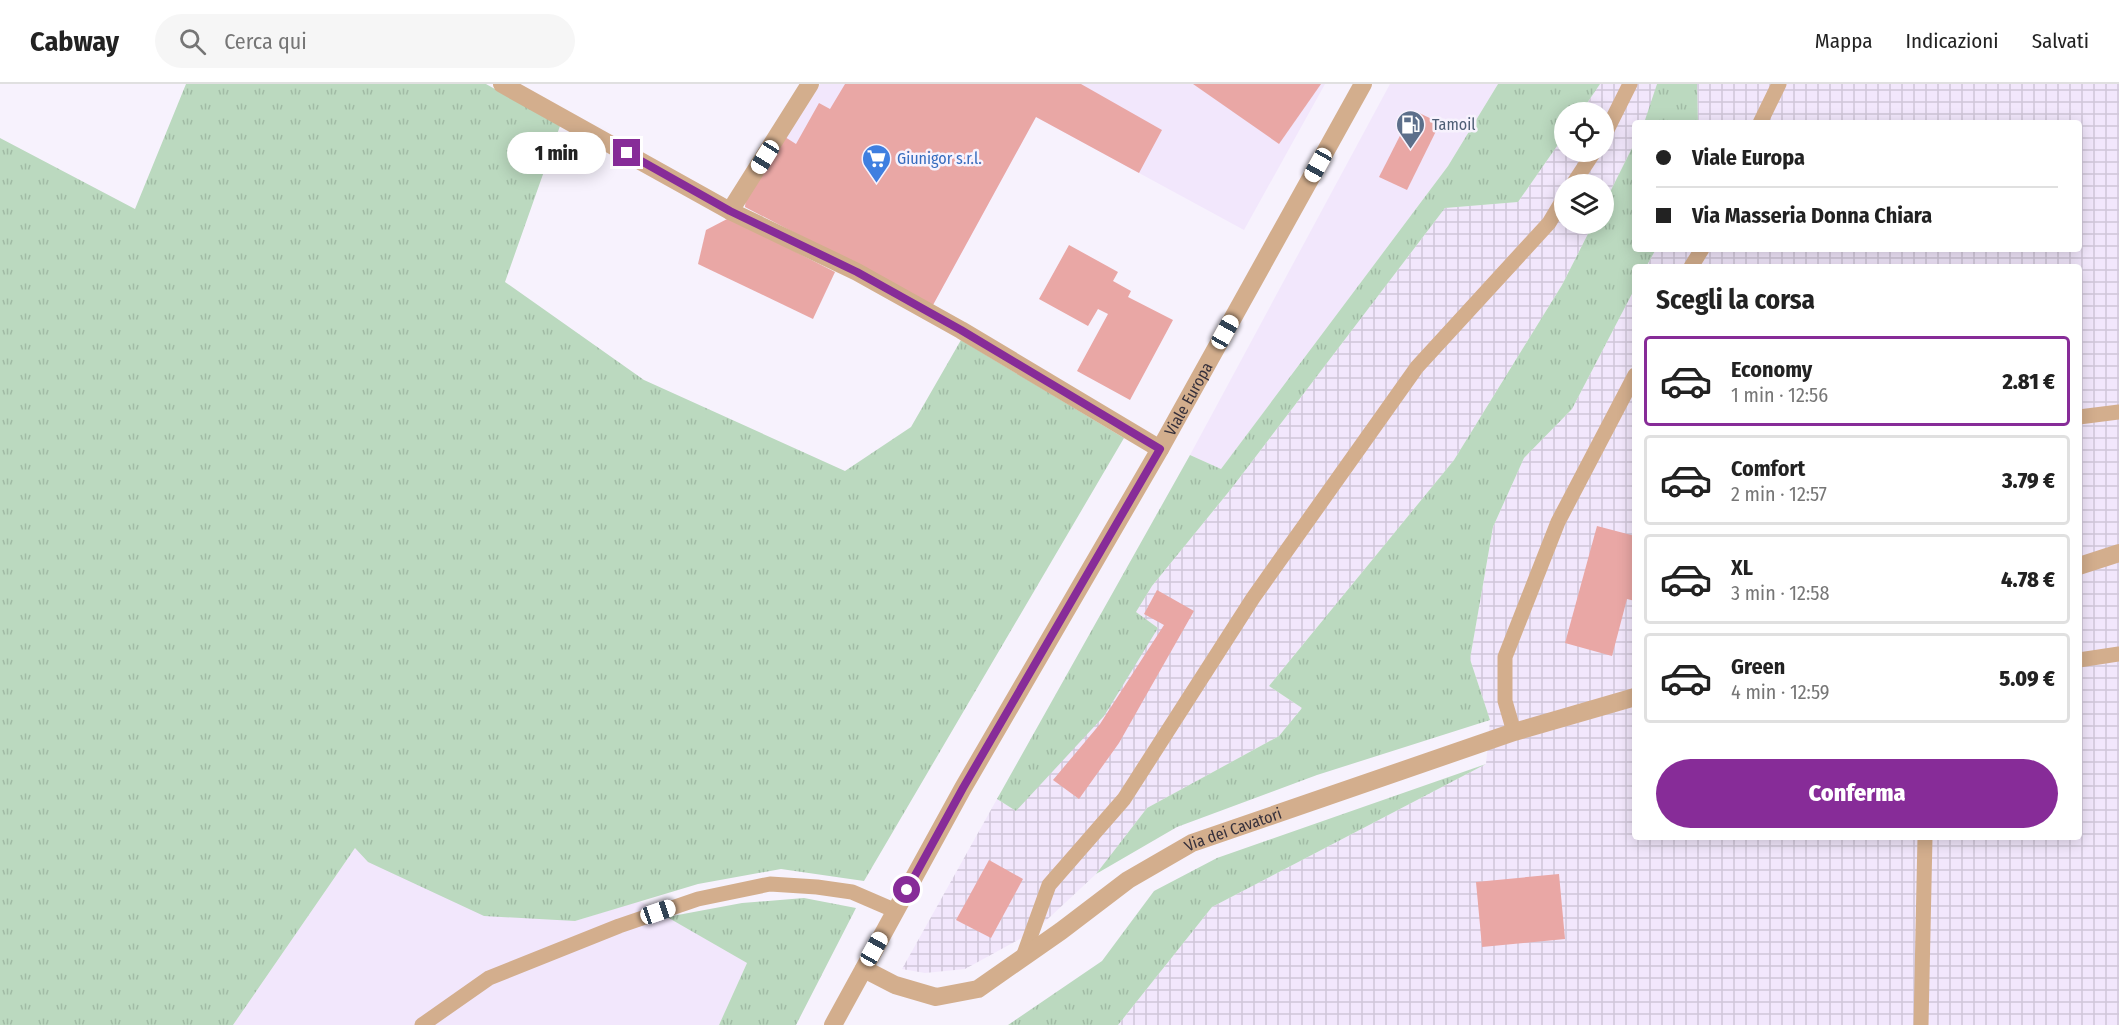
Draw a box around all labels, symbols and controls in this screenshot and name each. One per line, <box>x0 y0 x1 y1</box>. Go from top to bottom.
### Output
search box <box>155 14 575 68</box>
text: Cabway <box>30 25 119 58</box>
icon: search <box>176 25 209 58</box>
text: Cerca qui <box>224 28 307 55</box>
text: Mappa <box>1815 28 1872 54</box>
text: Indicazioni <box>1905 28 1999 54</box>
text: Salvati <box>2032 28 2089 54</box>
map controls <box>1554 102 1614 234</box>
button: locate <box>1554 102 1614 162</box>
fuel station icon: Tamoil <box>1395 108 1427 150</box>
place label: Tamoil <box>1432 115 1475 134</box>
callout: 1 min <box>507 132 606 174</box>
car <box>748 137 782 177</box>
route end <box>613 139 640 166</box>
text: 1 min <box>535 141 578 165</box>
supermarket icon: Giunigor s.r.l. <box>860 142 892 184</box>
text: Viale Europa <box>1692 144 1805 171</box>
car <box>1301 145 1335 185</box>
place label: Giunigor s.r.l. <box>897 149 982 168</box>
button: layers <box>1554 174 1614 234</box>
text: Via Masseria Donna Chiara <box>1692 202 1932 229</box>
text: Scegli la corsa <box>1656 284 1815 316</box>
car <box>1208 312 1242 352</box>
icon: car <box>1659 354 1713 408</box>
text: Economy <box>1731 356 1812 383</box>
street label: Viale Europa <box>1160 359 1217 439</box>
text: 2.81 € <box>2002 368 2055 395</box>
text: 1 min · 12:56 <box>1731 383 1828 407</box>
icon: car <box>1659 453 1713 507</box>
text: Comfort <box>1731 455 1805 482</box>
text: 3.79 € <box>2002 467 2055 494</box>
text: 2 min · 12:57 <box>1731 482 1827 506</box>
icon: car <box>1659 552 1713 606</box>
text: XL <box>1731 554 1753 581</box>
text: 4.78 € <box>2001 566 2055 593</box>
text: 3 min · 12:58 <box>1731 581 1829 605</box>
icon: car <box>1659 651 1713 705</box>
text: Green <box>1731 653 1785 680</box>
text: 5.09 € <box>1999 665 2055 692</box>
text: 4 min · 12:59 <box>1731 680 1830 704</box>
button: Conferma <box>1656 759 2058 828</box>
street label: Via dei Cavatori <box>1181 804 1284 855</box>
route start <box>893 876 920 903</box>
car <box>638 898 678 926</box>
car <box>857 929 891 969</box>

